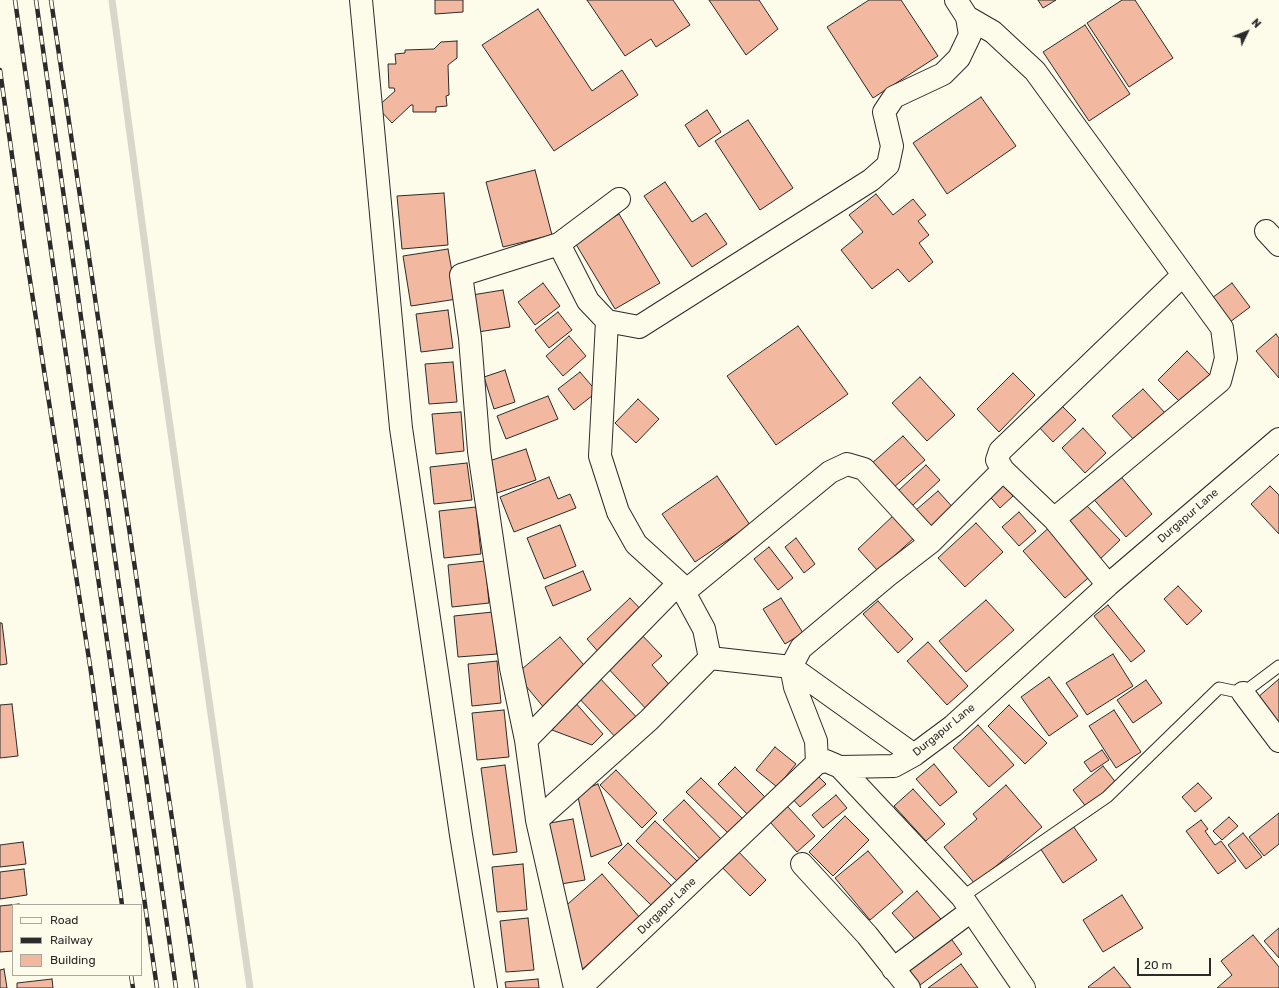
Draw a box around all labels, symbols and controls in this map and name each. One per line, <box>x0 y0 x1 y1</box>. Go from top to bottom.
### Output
north arrow <box>1227 12 1267 52</box>
text: N <box>1249 16 1264 31</box>
street label: Durgapur Lane <box>1155 486 1221 546</box>
street label: Durgapur Lane <box>910 701 978 759</box>
street label: Durgapur Lane <box>635 875 699 937</box>
legend <box>12 904 142 976</box>
text: Road <box>50 913 78 927</box>
text: Railway <box>50 933 93 947</box>
scale bar <box>1139 950 1213 976</box>
text: Building <box>50 953 96 967</box>
text: 20 m <box>1144 958 1172 972</box>

